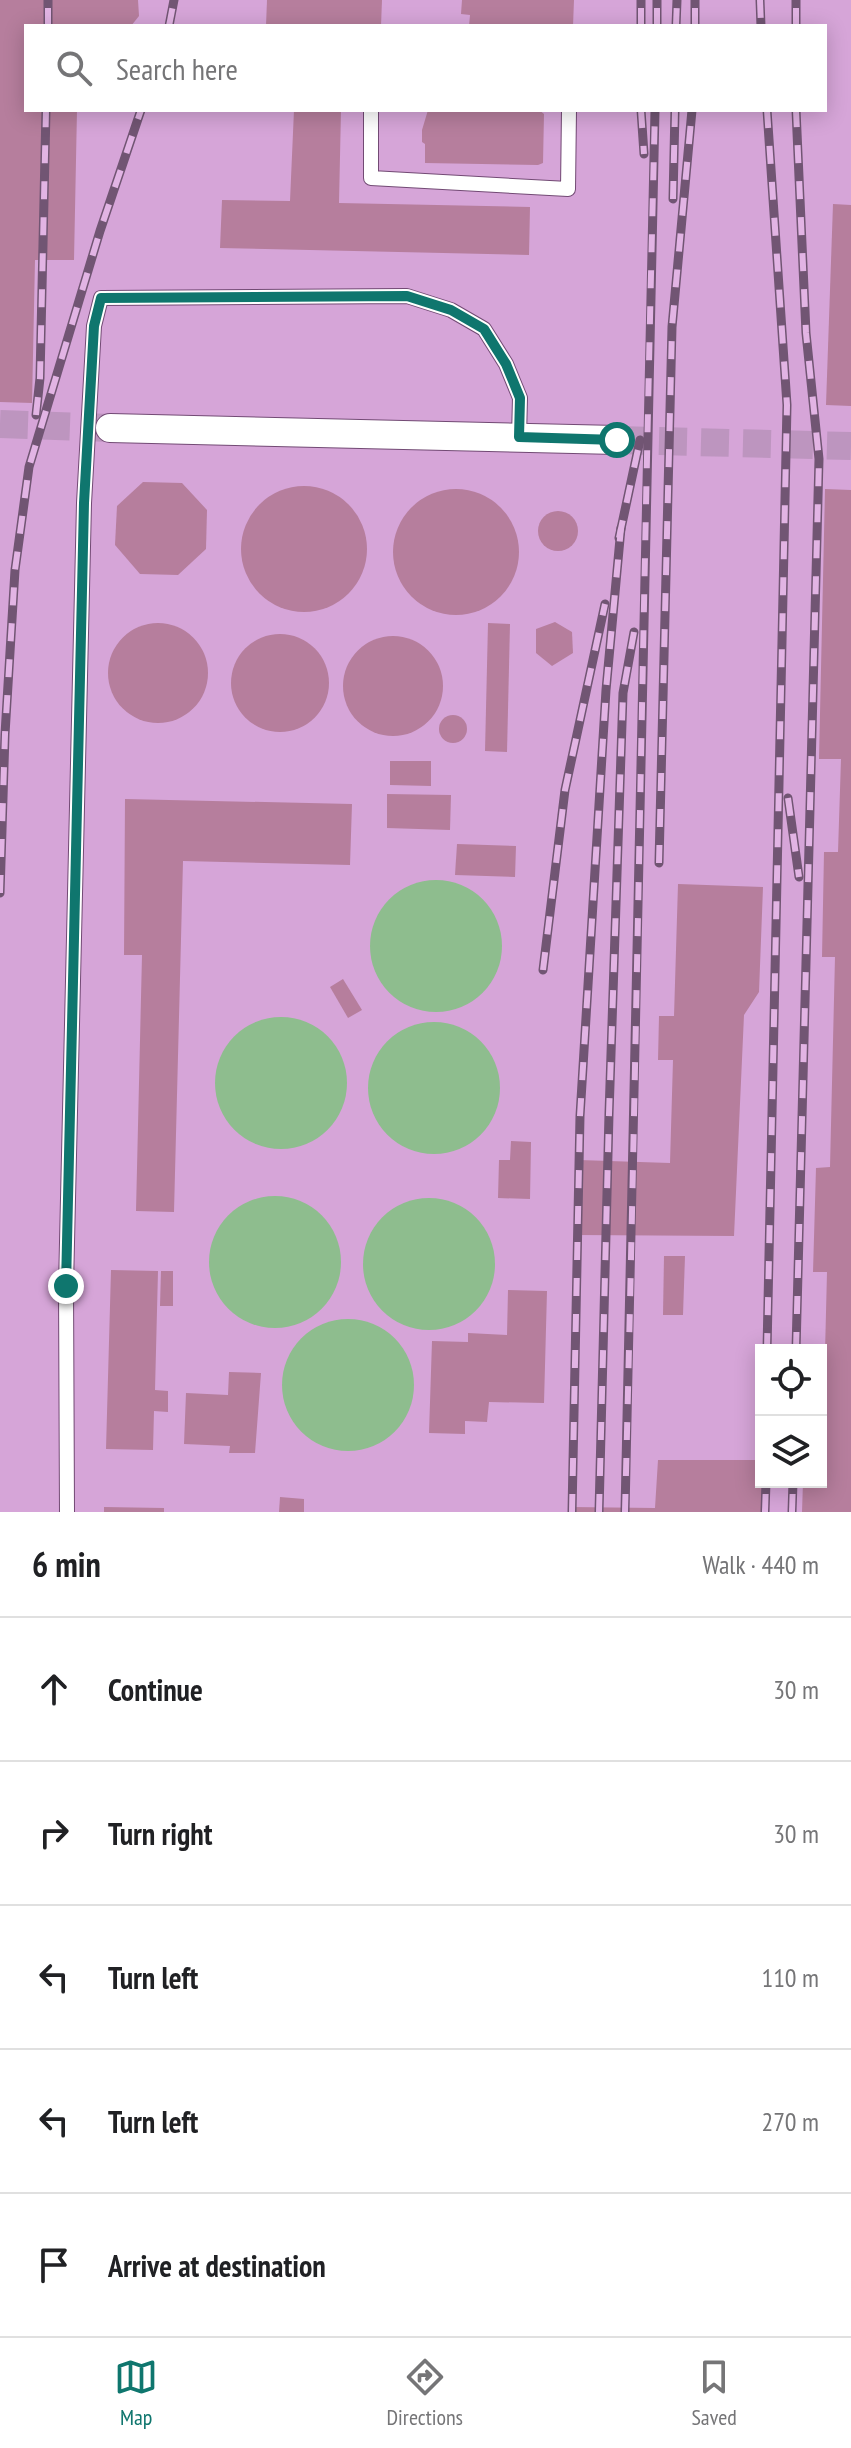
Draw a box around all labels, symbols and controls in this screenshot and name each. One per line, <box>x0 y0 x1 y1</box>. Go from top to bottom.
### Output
search box <box>24 24 827 112</box>
icon: search <box>52 46 96 90</box>
text: Search here <box>116 49 238 88</box>
route start <box>599 422 635 458</box>
route end <box>48 1268 84 1304</box>
map controls <box>755 1344 827 1488</box>
button: locate <box>755 1344 827 1416</box>
button: layers <box>755 1416 827 1488</box>
text: 6 min <box>32 1542 101 1586</box>
text: Walk · 440 m <box>702 1548 819 1581</box>
icon: ahead <box>32 1667 76 1711</box>
text: Continue <box>108 1670 203 1709</box>
text: 30 m <box>773 1673 819 1706</box>
icon: right <box>32 1811 76 1855</box>
text: Turn right <box>108 1814 212 1853</box>
text: 30 m <box>773 1817 819 1850</box>
icon: left <box>32 1955 76 1999</box>
text: Turn left <box>108 1958 198 1997</box>
text: 110 m <box>761 1961 819 1994</box>
icon: left <box>32 2099 76 2143</box>
text: Turn left <box>108 2102 198 2141</box>
text: 270 m <box>761 2105 819 2138</box>
icon: arrive <box>32 2243 76 2287</box>
text: Arrive at destination <box>108 2246 326 2285</box>
tab: Map <box>114 2355 158 2431</box>
tab: Directions <box>387 2355 463 2431</box>
tab: Saved <box>691 2355 737 2431</box>

